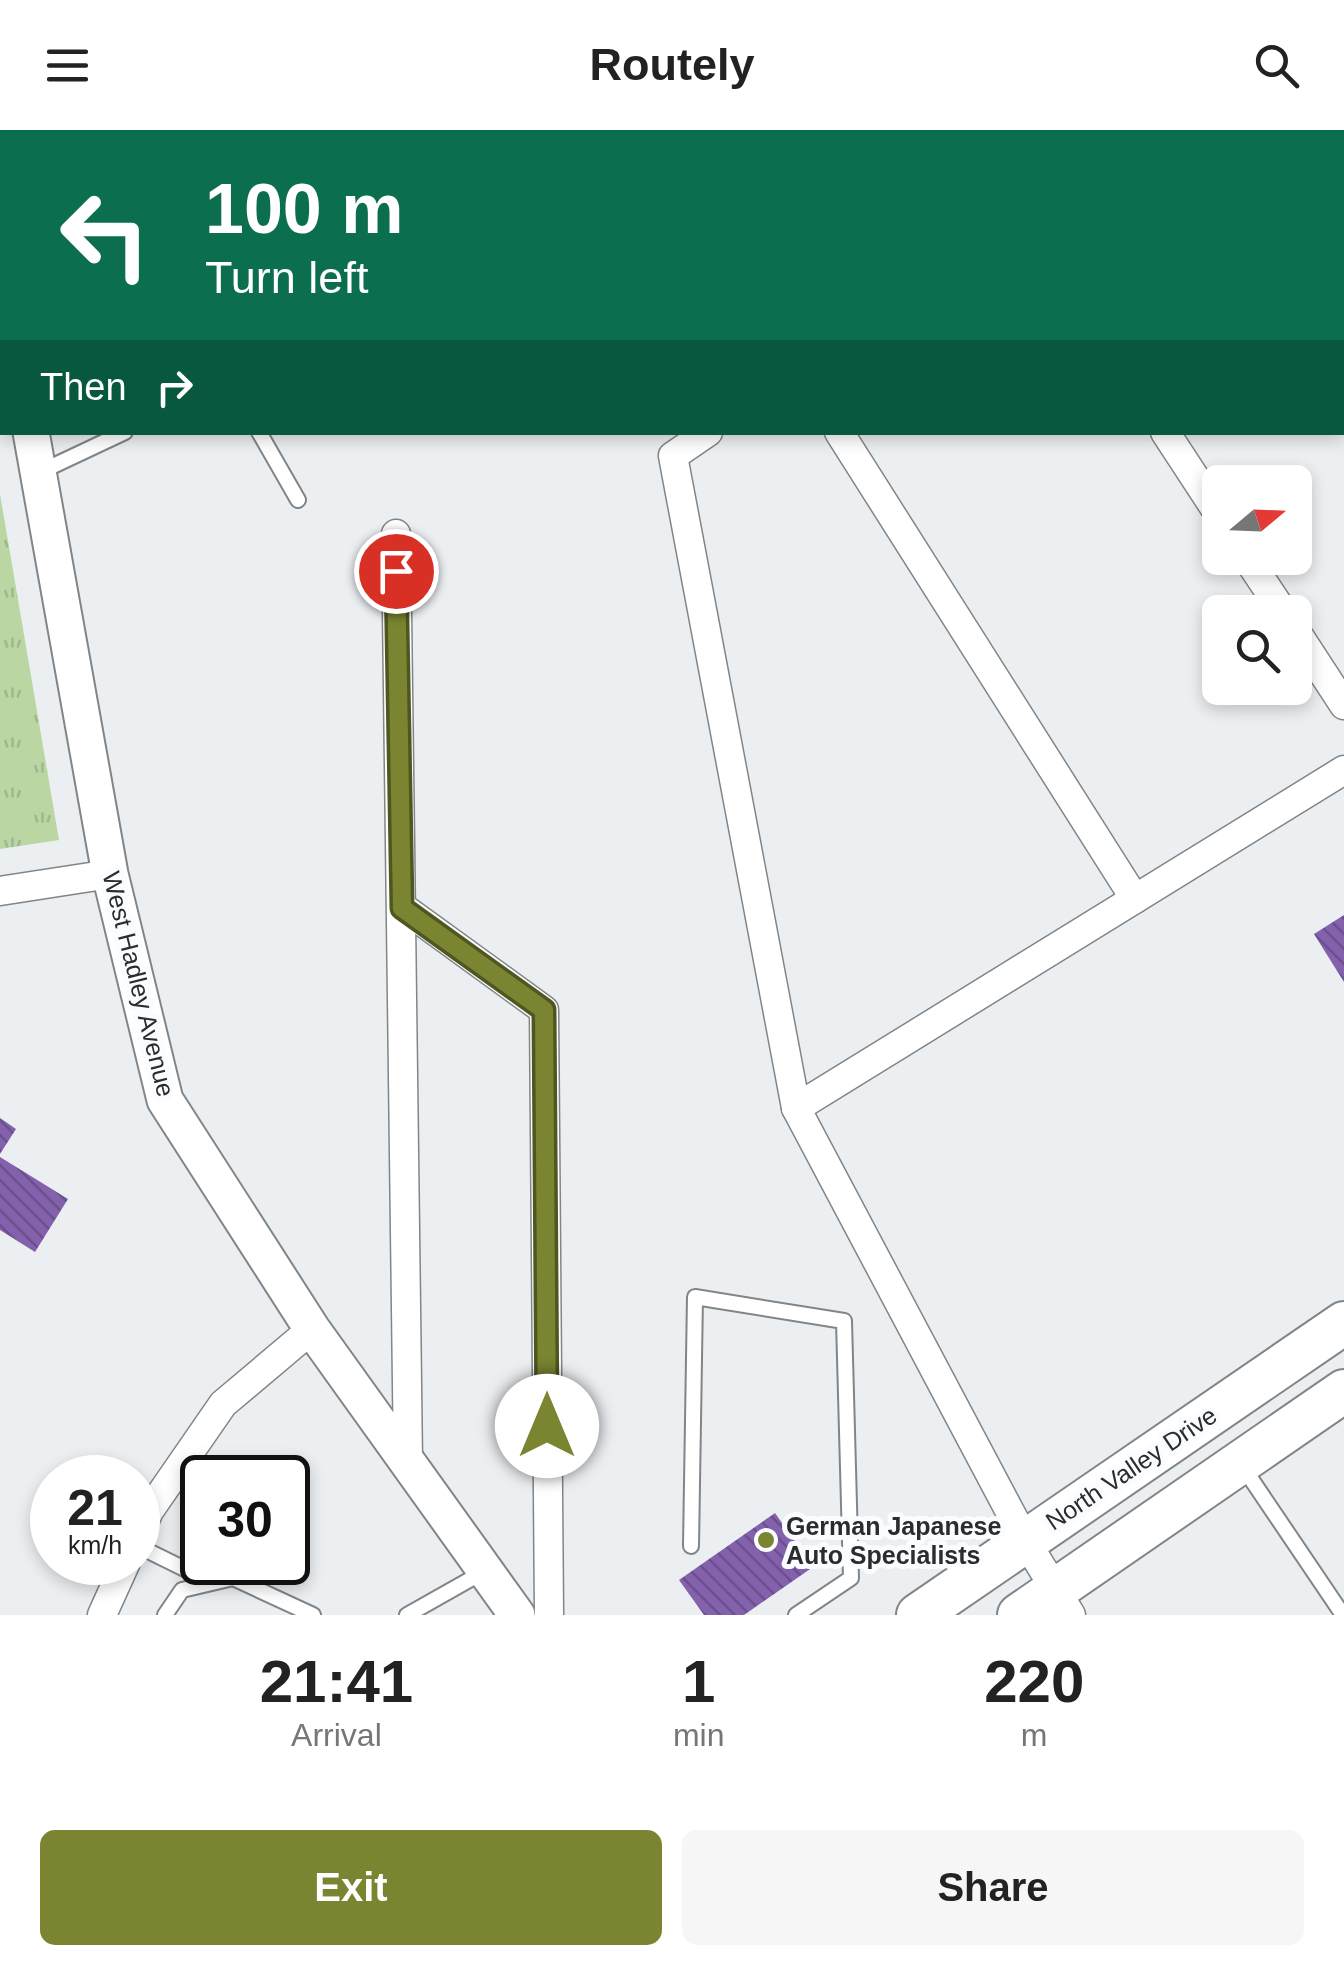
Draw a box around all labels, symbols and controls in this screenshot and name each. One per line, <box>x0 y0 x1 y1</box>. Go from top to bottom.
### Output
icon: menu <box>40 38 95 93</box>
icon: search <box>1249 38 1304 93</box>
text: Routely <box>589 39 755 90</box>
icon: left <box>40 170 170 300</box>
text: 100 m <box>205 170 403 248</box>
text: Turn left <box>205 252 368 303</box>
icon: right <box>147 360 202 415</box>
text: Then <box>40 366 127 408</box>
north arrow <box>1202 465 1312 575</box>
map controls <box>1202 465 1312 705</box>
pin <box>354 529 439 614</box>
icon: arrive <box>369 544 424 599</box>
button: search <box>1202 595 1312 705</box>
street label: West Hadley Avenue <box>97 868 181 1100</box>
position arrow <box>495 1374 599 1478</box>
street label: North Valley Drive <box>1040 1401 1222 1535</box>
speed limit sign: 30 <box>180 1455 310 1585</box>
text: 21 <box>67 1480 123 1536</box>
place label: German Japanese Auto Specialists <box>786 1512 1001 1569</box>
marker: German Japanese Auto Specialists <box>755 1529 777 1551</box>
text: km/h <box>68 1531 122 1559</box>
text: 21:41 <box>260 1648 413 1715</box>
text: 1 <box>682 1648 715 1715</box>
text: 220 <box>984 1648 1084 1715</box>
text: Arrival <box>291 1717 382 1753</box>
text: min <box>673 1717 724 1753</box>
text: m <box>1021 1717 1048 1753</box>
button: Exit <box>40 1830 662 1945</box>
button: Share <box>682 1830 1304 1945</box>

